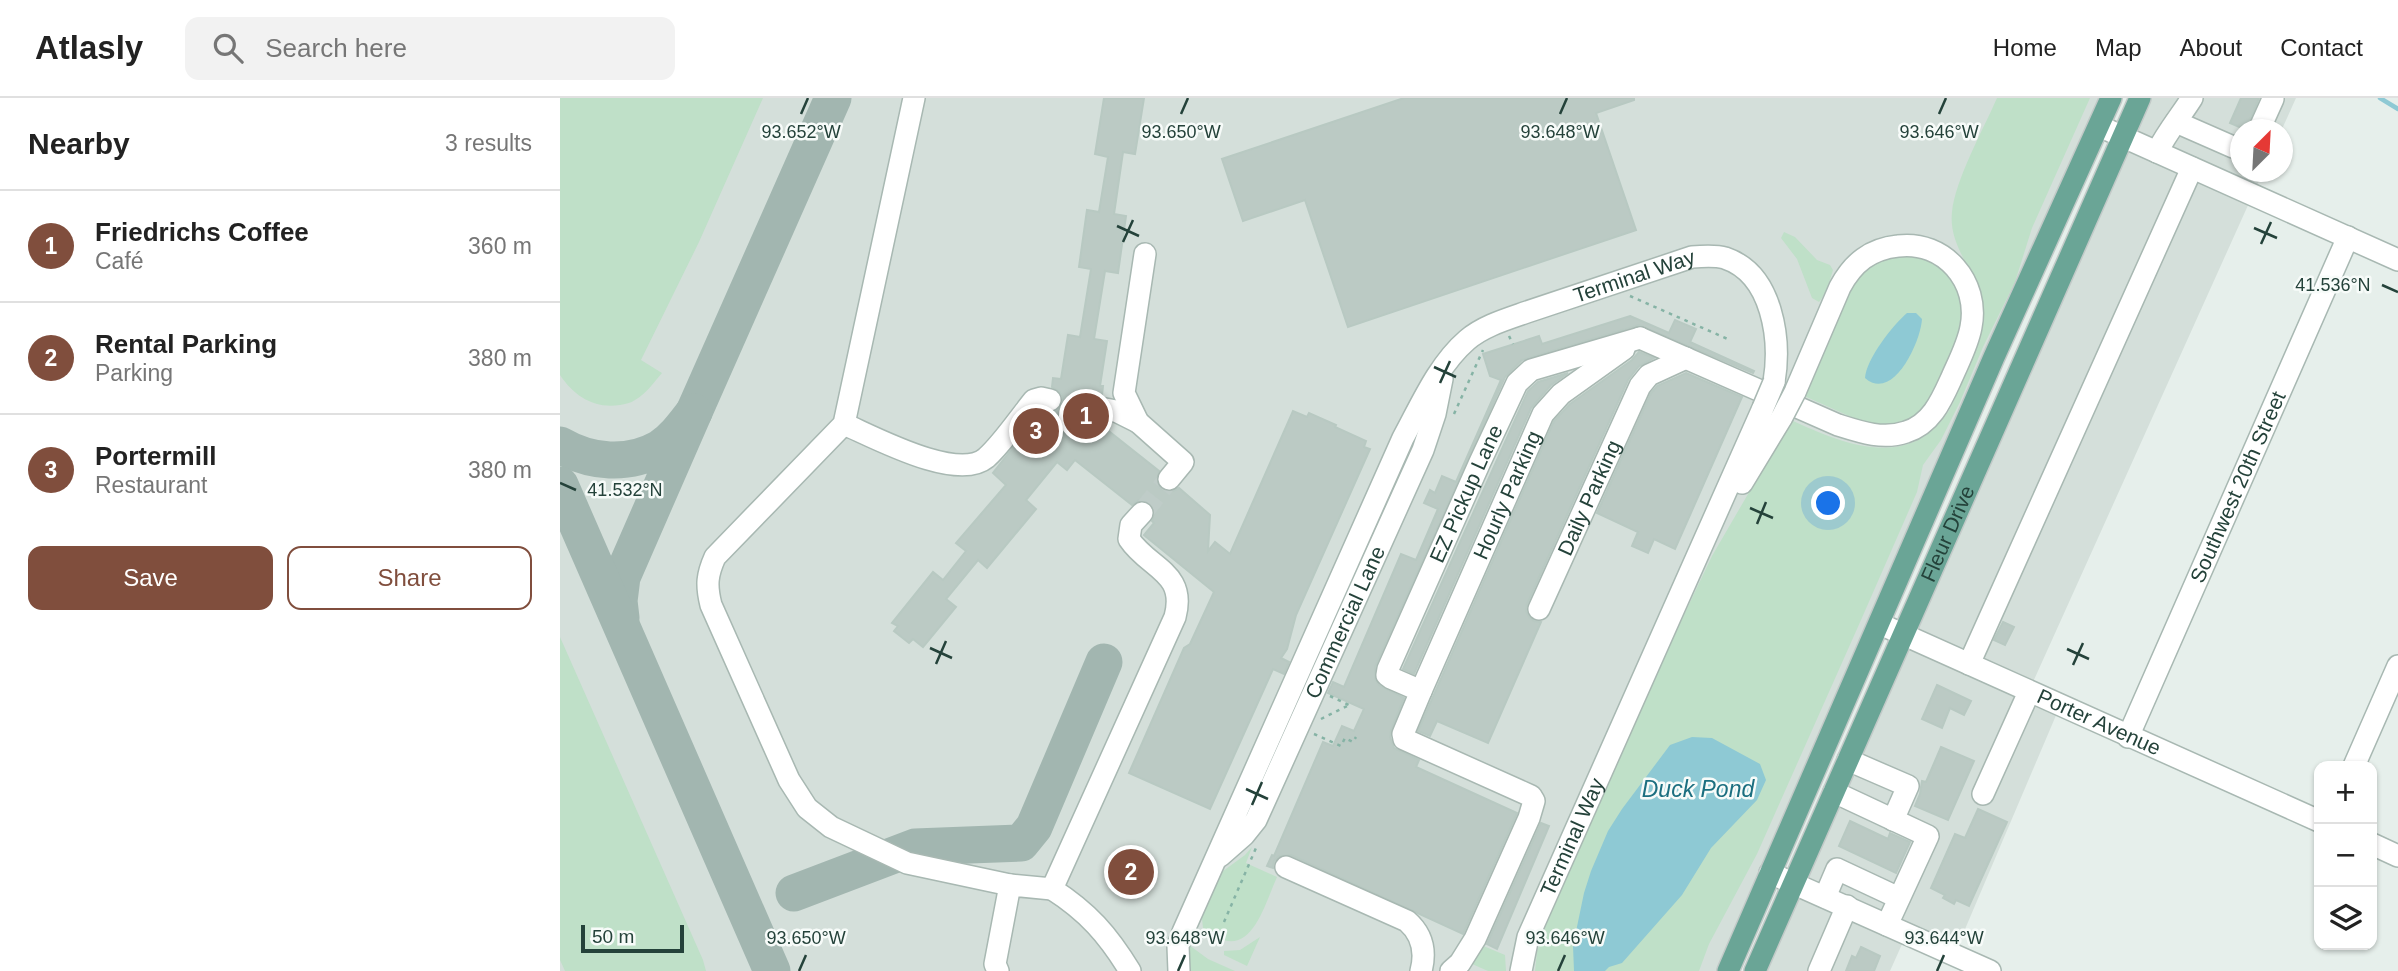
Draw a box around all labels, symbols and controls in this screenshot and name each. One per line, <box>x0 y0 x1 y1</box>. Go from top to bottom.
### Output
search box <box>185 17 675 80</box>
text: Atlasly <box>35 29 143 66</box>
icon: search <box>209 29 247 67</box>
text: Search here <box>265 33 407 63</box>
text: Home <box>1993 34 2057 61</box>
text: Map <box>2095 34 2142 61</box>
text: About <box>2180 34 2242 61</box>
text: Contact <box>2280 34 2363 61</box>
north arrow <box>2230 119 2293 182</box>
text: 93.652°W <box>761 122 841 142</box>
text: 93.650°W <box>1141 122 1221 142</box>
text: 93.648°W <box>1520 122 1600 142</box>
text: 93.646°W <box>1899 122 1979 142</box>
text: Nearby <box>28 127 130 160</box>
text: 3 results <box>445 130 532 156</box>
text: Friedrichs Coffee <box>95 217 309 247</box>
text: 1 <box>45 233 57 259</box>
text: 360 m <box>468 233 532 259</box>
street label: Terminal Way <box>1570 245 1698 307</box>
text: Café <box>95 248 144 274</box>
text: 41.536°N <box>2295 275 2371 295</box>
text: Rental Parking <box>95 329 277 359</box>
text: 2 <box>45 345 57 371</box>
text: 380 m <box>468 345 532 371</box>
text: Parking <box>95 360 173 386</box>
street label: Southwest 20th Street <box>2185 388 2290 586</box>
pin: 1 <box>1063 390 1109 442</box>
pin: 3 <box>1013 405 1059 457</box>
street label: EZ Pickup Lane <box>1425 421 1507 566</box>
street label: Hourly Parking <box>1469 427 1545 563</box>
street label: Daily Parking <box>1553 437 1625 559</box>
text: Portermill <box>95 441 216 471</box>
text: 3 <box>45 457 57 483</box>
text: 380 m <box>468 457 532 483</box>
text: Restaurant <box>95 472 208 498</box>
text: 41.532°N <box>587 480 663 500</box>
street label: Fleur Drive <box>1916 482 1979 585</box>
your location <box>1811 486 1845 520</box>
street label: Commercial Lane <box>1300 542 1389 702</box>
button: Save <box>28 546 273 610</box>
button: Share <box>287 546 532 610</box>
street label: Porter Avenue <box>2034 684 2164 759</box>
map controls <box>2314 761 2377 950</box>
button: + <box>2314 761 2377 824</box>
street label: Terminal Way <box>1536 774 1608 899</box>
water label: Duck Pond <box>1642 776 1755 802</box>
button: − <box>2314 824 2377 887</box>
pin: 2 <box>1108 846 1154 898</box>
button: layers <box>2314 887 2377 950</box>
scale bar <box>581 922 684 954</box>
text: 50 m <box>592 926 634 947</box>
text: 93.650°W <box>766 928 846 948</box>
text: 93.648°W <box>1145 928 1225 948</box>
text: 93.646°W <box>1525 928 1605 948</box>
text: 93.644°W <box>1904 928 1984 948</box>

